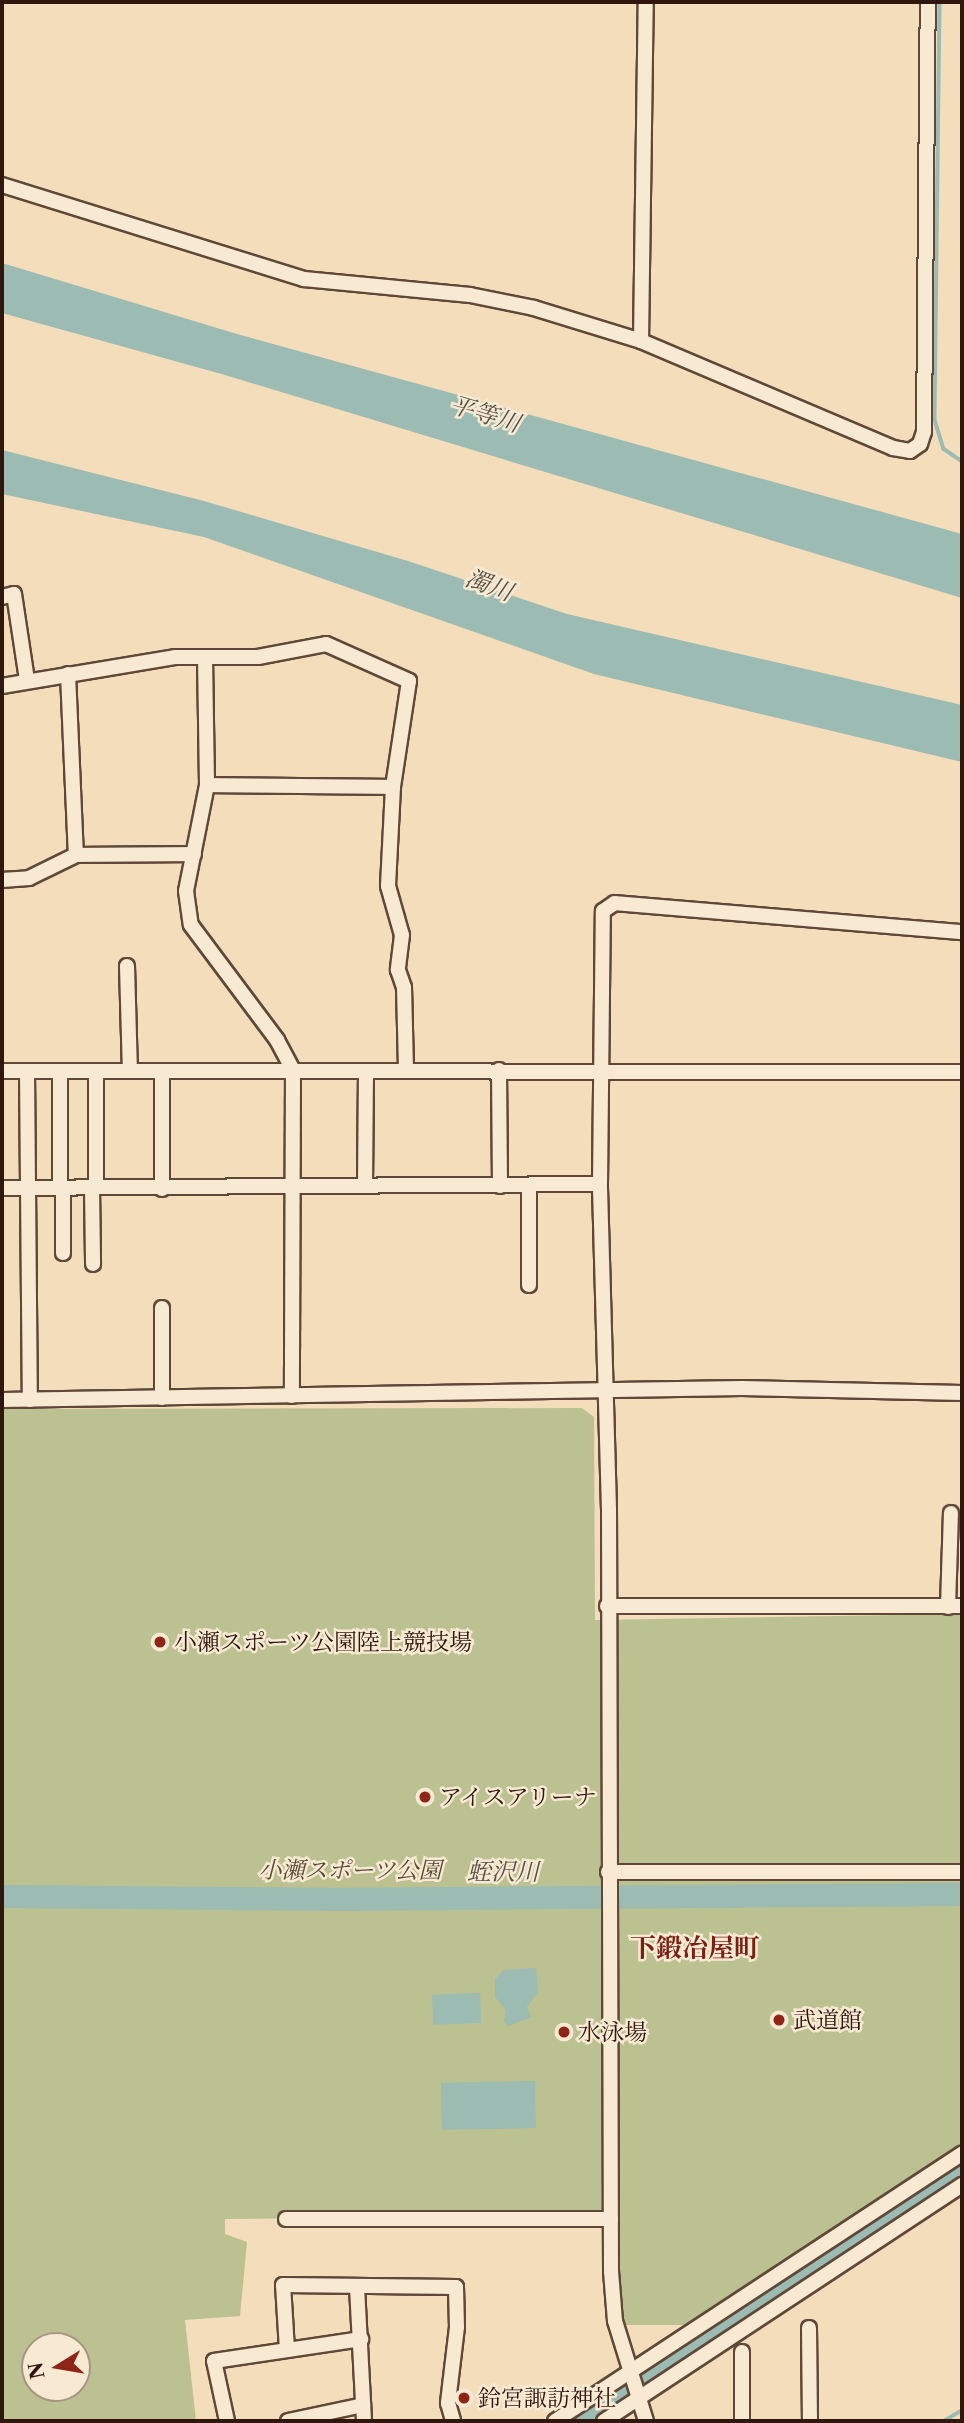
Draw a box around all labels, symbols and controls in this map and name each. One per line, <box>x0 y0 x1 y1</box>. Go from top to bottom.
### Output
water label: 平等川 <box>446 390 524 438</box>
water label: 濁川 <box>462 563 516 607</box>
place label: 小瀬スポーツ公園陸上競技場 <box>174 1628 473 1656</box>
marker: 小瀬スポーツ公園陸上競技場 <box>152 1634 168 1650</box>
place label: アイスアリーナ <box>439 1783 600 1811</box>
marker: アイスアリーナ <box>417 1789 433 1805</box>
park label: 小瀬スポーツ公園 <box>258 1856 442 1884</box>
water label: 蛭沢川 <box>467 1858 539 1886</box>
district label: 下鍛冶屋町 <box>630 1933 760 1965</box>
place label: 武道館 <box>793 2006 862 2034</box>
marker: 武道館 <box>771 2012 787 2028</box>
place label: 水泳場 <box>578 2018 647 2046</box>
marker: 水泳場 <box>556 2024 572 2040</box>
north arrow <box>21 2332 91 2402</box>
text: N <box>24 2360 50 2381</box>
place label: 鈴宮諏訪神社 <box>478 2384 616 2412</box>
marker: 鈴宮諏訪神社 <box>456 2390 472 2406</box>

